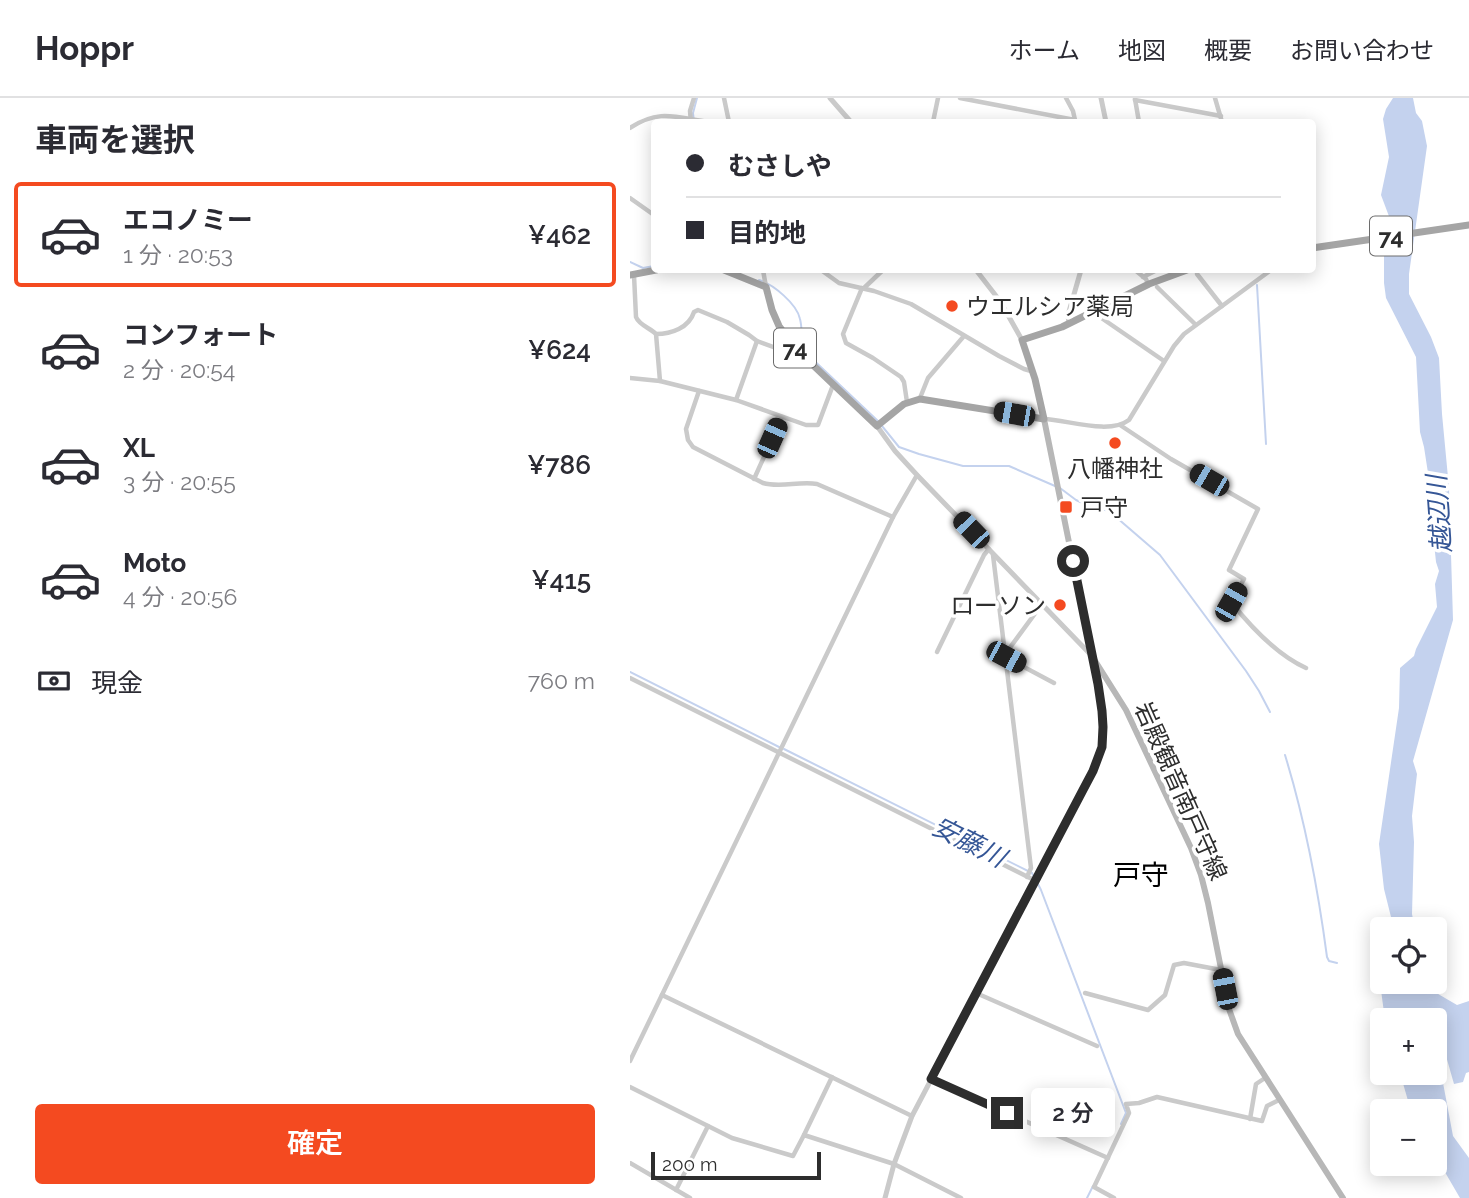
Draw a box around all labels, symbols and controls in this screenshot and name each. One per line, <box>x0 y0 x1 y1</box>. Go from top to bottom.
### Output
text: Hoppr <box>35 29 134 68</box>
text: ホーム <box>1009 36 1080 65</box>
text: 地図 <box>1118 36 1166 65</box>
text: 概要 <box>1204 36 1252 65</box>
text: お問い合わせ <box>1290 36 1434 65</box>
text: 車両を選択 <box>35 121 195 158</box>
text: むさしや <box>728 151 832 181</box>
icon: car <box>39 203 102 266</box>
text: エコノミー <box>123 205 253 235</box>
road number: 74 <box>1370 217 1412 256</box>
text: 目的地 <box>728 218 806 248</box>
text: ¥462 <box>528 220 591 250</box>
text: 1 分 · 20:53 <box>123 241 233 268</box>
place label: ウエルシア薬局 <box>966 292 1134 321</box>
marker: ウエルシア薬局 <box>944 298 960 314</box>
icon: car <box>39 318 102 381</box>
text: コンフォート <box>123 320 278 350</box>
road number: 74 <box>774 328 816 368</box>
text: ¥624 <box>528 335 591 365</box>
text: 2 分 · 20:54 <box>123 356 235 383</box>
car <box>992 400 1037 428</box>
car <box>754 415 791 461</box>
icon: car <box>39 433 102 496</box>
text: XL <box>123 433 155 463</box>
marker: 八幡神社 <box>1107 435 1123 451</box>
text: ¥786 <box>527 450 591 480</box>
place label: 八幡神社 <box>1067 454 1163 483</box>
car <box>1186 460 1233 500</box>
text: 3 分 · 20:55 <box>123 468 236 495</box>
water label: 越辺川 <box>1421 471 1457 554</box>
place label: 戸守 <box>1080 493 1128 522</box>
marker: 戸守 <box>1058 499 1074 515</box>
car <box>949 508 994 552</box>
route start <box>1057 545 1089 577</box>
icon: car <box>39 548 102 611</box>
text: Moto <box>123 548 186 578</box>
text: ¥415 <box>532 565 591 595</box>
car <box>1212 579 1251 625</box>
text: 4 分 · 20:56 <box>123 583 237 610</box>
place label: ローソン <box>950 591 1046 620</box>
marker: ローソン <box>1052 597 1068 613</box>
car <box>983 638 1030 676</box>
icon: cash <box>35 662 73 700</box>
text: 760 m <box>528 667 595 694</box>
text: 現金 <box>91 668 143 698</box>
street label: 岩殿観音南戸守線 <box>1129 697 1233 885</box>
water label: 安藤川 <box>927 811 1013 874</box>
district label: 戸守 <box>1113 858 1169 892</box>
map controls <box>1370 917 1447 1176</box>
button: locate <box>1370 917 1447 994</box>
car <box>1211 966 1240 1012</box>
button: + <box>1370 1008 1447 1085</box>
callout: 2 分 <box>1032 1088 1116 1138</box>
route end <box>991 1097 1023 1129</box>
text: 2 分 <box>1052 1099 1094 1126</box>
button: − <box>1370 1099 1447 1176</box>
button: 確定 <box>35 1104 595 1184</box>
scale bar <box>651 1149 821 1181</box>
text: 200 m <box>662 1153 717 1175</box>

